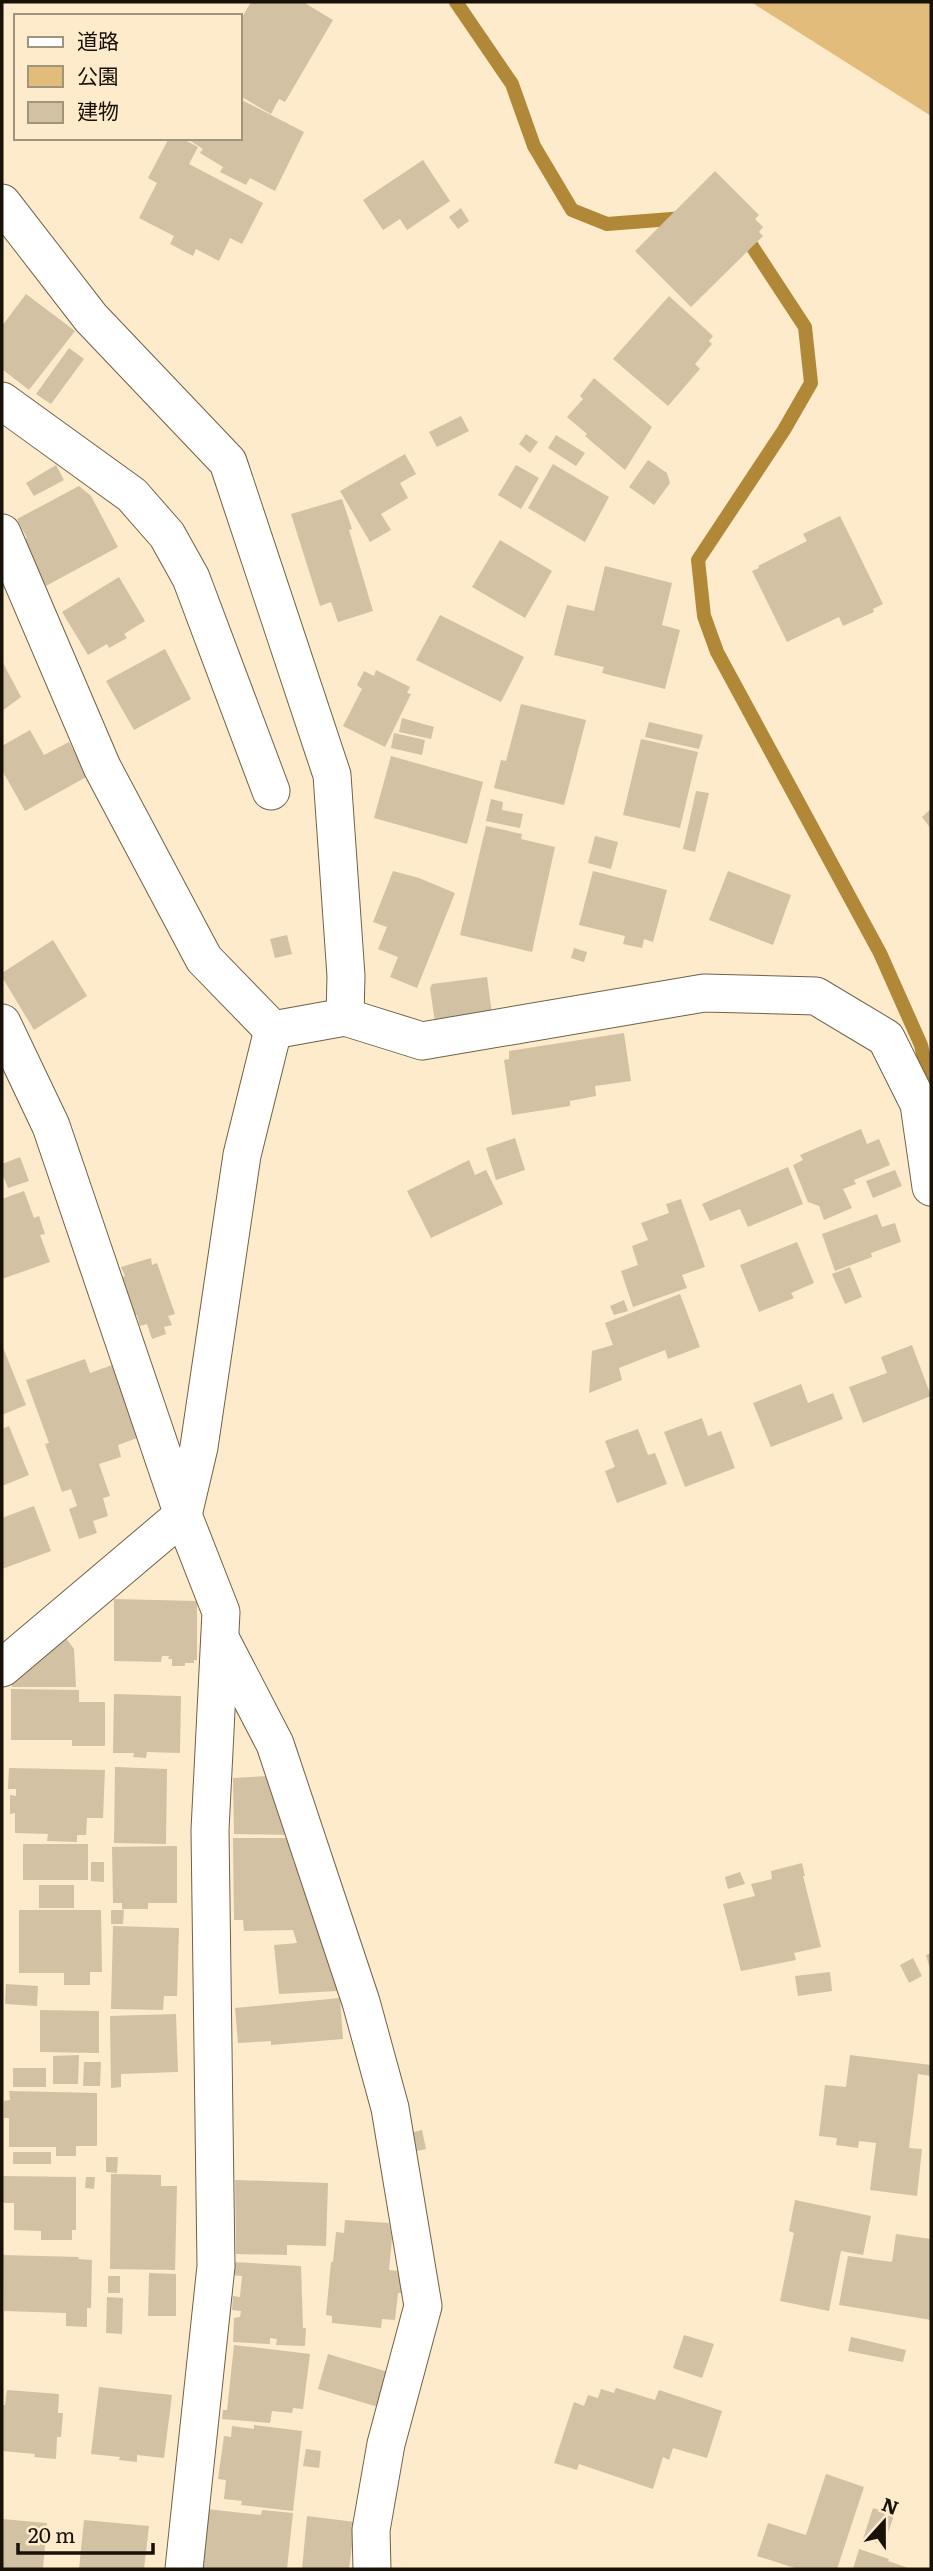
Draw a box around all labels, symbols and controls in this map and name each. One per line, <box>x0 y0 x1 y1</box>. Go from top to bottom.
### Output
legend <box>14 14 242 140</box>
text: 道路 <box>77 24 119 55</box>
text: 公園 <box>77 59 119 90</box>
text: 建物 <box>77 94 119 125</box>
north arrow <box>849 2487 919 2557</box>
text: N <box>878 2489 903 2521</box>
scale bar <box>18 2512 152 2556</box>
text: 20 m <box>28 2518 75 2549</box>

